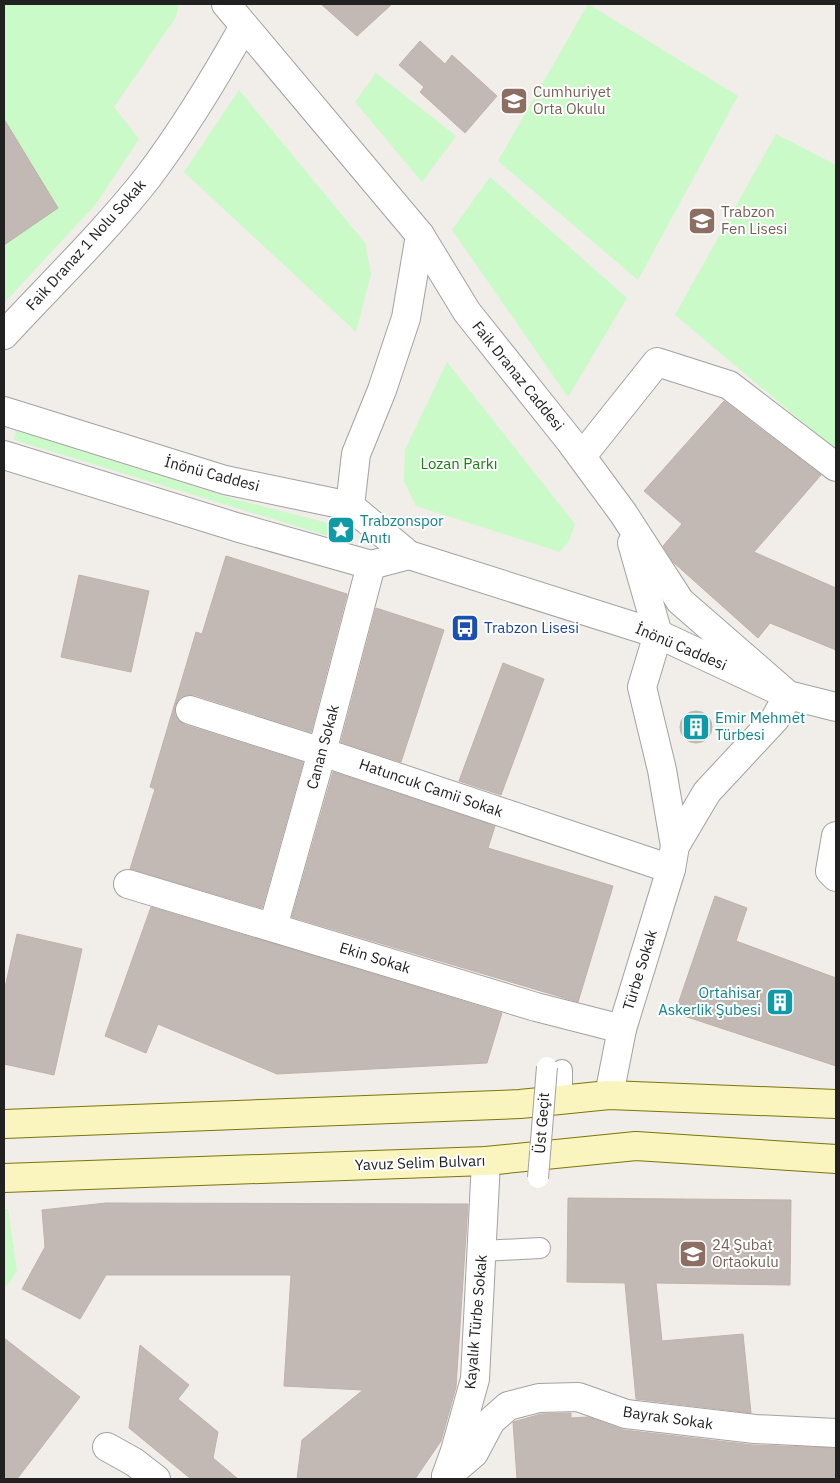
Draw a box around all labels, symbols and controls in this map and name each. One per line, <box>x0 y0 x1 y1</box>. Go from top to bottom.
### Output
place label: Cumhuriyet Orta Okulu <box>533 82 611 118</box>
school or university icon: Cumhuriyet Orta Okulu <box>499 86 529 116</box>
street label: Faik Dranaz 1 Nolu Sokak <box>22 175 150 314</box>
place label: Trabzon Fen Lisesi <box>721 202 787 238</box>
school or university icon: Trabzon Fen Lisesi <box>687 206 717 236</box>
street label: Faik Dranaz Caddesi <box>468 317 568 434</box>
street label: İnönü Caddesi <box>163 452 262 495</box>
park label: Lozan Parkı <box>421 454 497 473</box>
place label: Trabzonspor Anıtı <box>360 511 444 547</box>
place icon: Trabzonspor Anıtı <box>326 515 356 545</box>
bus stop icon: Trabzon Lisesi <box>450 613 480 643</box>
place label: Trabzon Lisesi <box>484 618 579 637</box>
street label: İnönü Caddesi <box>633 619 730 674</box>
street label: Canan Sokak <box>302 702 343 791</box>
place label: Emir Mehmet Türbesi <box>715 708 805 744</box>
building icon: Emir Mehmet Türbesi <box>681 712 711 742</box>
street label: Hatuncuk Camii Sokak <box>357 754 506 821</box>
street label: Türbe Sokak <box>618 927 661 1012</box>
street label: Ekin Sokak <box>337 938 413 977</box>
place label: Ortahisar Askerlik Şubesi <box>658 983 761 1019</box>
building icon: Ortahisar Askerlik Şubesi <box>765 987 795 1017</box>
street label: Üst Geçit <box>530 1092 553 1154</box>
street label: Yavuz Selim Bulvarı <box>354 1151 486 1174</box>
place label: 24 Şubat Ortaokulu <box>712 1235 779 1271</box>
school or university icon: 24 Şubat Ortaokulu <box>678 1239 708 1269</box>
street label: Kayalık Türbe Sokak <box>460 1254 491 1390</box>
street label: Bayrak Sokak <box>622 1402 715 1433</box>

